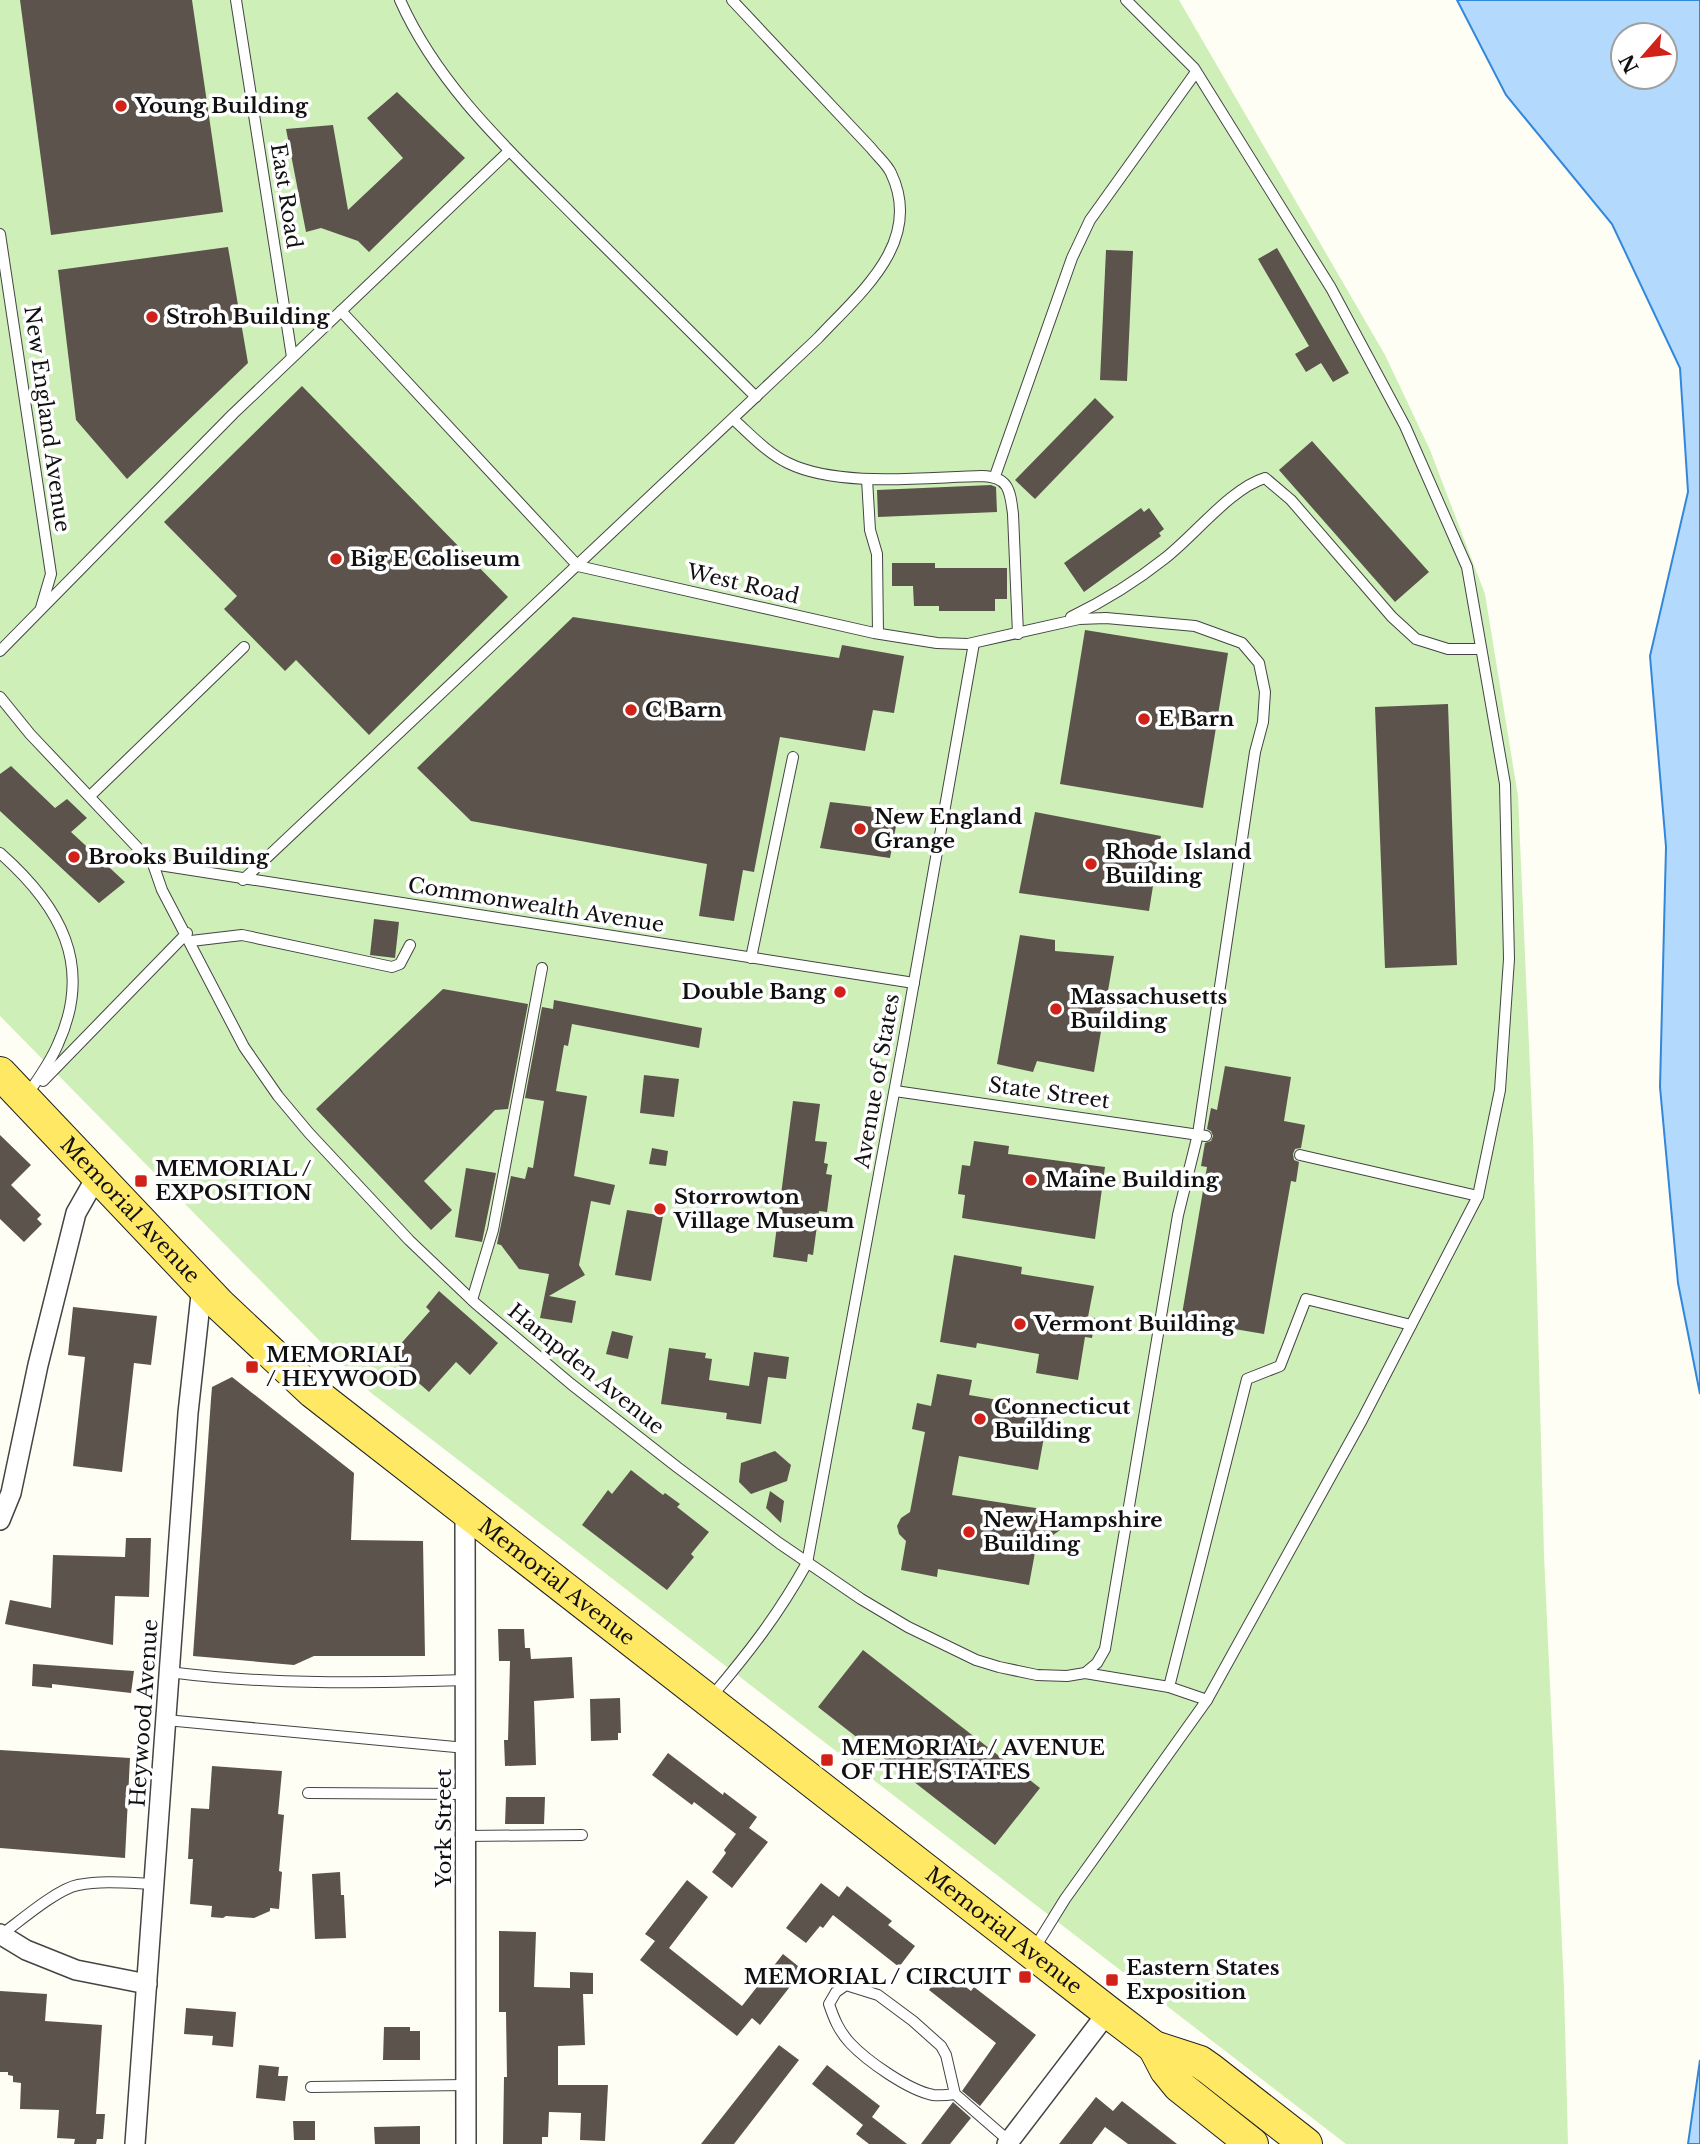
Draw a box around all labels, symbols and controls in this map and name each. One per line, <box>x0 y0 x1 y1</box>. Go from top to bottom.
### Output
north arrow <box>1609 21 1679 91</box>
text: N <box>1615 50 1644 77</box>
place label: Young Building <box>134 93 309 119</box>
marker: Young Building <box>113 98 129 114</box>
street label: East Road <box>265 141 307 251</box>
street label: New England Avenue <box>18 304 76 534</box>
place label: Stroh Building <box>166 304 331 330</box>
marker: Stroh Building <box>144 309 160 325</box>
place label: Big E Coliseum <box>350 546 520 572</box>
marker: Big E Coliseum <box>328 551 344 567</box>
street label: West Road <box>683 558 802 610</box>
place label: C Barn <box>645 697 722 723</box>
marker: C Barn <box>623 702 639 718</box>
place label: E Barn <box>1158 706 1234 732</box>
marker: E Barn <box>1136 711 1152 727</box>
place label: New England Grange <box>874 804 1023 854</box>
marker: New England Grange <box>852 821 868 837</box>
place label: Rhode Island Building <box>1105 839 1252 889</box>
place label: Brooks Building <box>88 844 270 870</box>
marker: Brooks Building <box>66 849 82 865</box>
marker: Rhode Island Building <box>1083 856 1099 872</box>
street label: Commonwealth Avenue <box>406 872 666 938</box>
place label: Double Bang <box>682 979 827 1005</box>
marker: Double Bang <box>832 984 848 1000</box>
place label: Massachusetts Building <box>1070 984 1228 1034</box>
street label: Avenue of States <box>849 992 905 1171</box>
marker: Massachusetts Building <box>1048 1001 1064 1017</box>
street label: State Street <box>987 1072 1111 1114</box>
street label: Memorial Avenue <box>55 1132 205 1289</box>
place label: MEMORIAL / EXPOSITION <box>155 1156 312 1206</box>
place label: Maine Building <box>1045 1167 1220 1193</box>
marker: Maine Building <box>1023 1172 1039 1188</box>
marker: MEMORIAL / EXPOSITION <box>133 1173 149 1189</box>
place label: Storrowton Village Museum <box>673 1184 854 1234</box>
marker: Storrowton Village Museum <box>652 1201 668 1217</box>
street label: Hampden Avenue <box>503 1298 669 1440</box>
place label: Vermont Building <box>1033 1311 1236 1337</box>
marker: Vermont Building <box>1012 1316 1028 1332</box>
place label: MEMORIAL / HEYWOOD <box>266 1342 417 1392</box>
marker: MEMORIAL / HEYWOOD <box>244 1359 260 1375</box>
place label: Connecticut Building <box>994 1394 1130 1444</box>
marker: Connecticut Building <box>972 1411 988 1427</box>
place label: New Hampshire Building <box>983 1507 1163 1557</box>
street label: Memorial Avenue <box>473 1513 640 1651</box>
marker: New Hampshire Building <box>961 1524 977 1540</box>
street label: Heywood Avenue <box>124 1618 164 1808</box>
place label: MEMORIAL / AVENUE OF THE STATES <box>841 1735 1105 1785</box>
marker: MEMORIAL / AVENUE OF THE STATES <box>819 1752 835 1768</box>
street label: York Street <box>431 1769 457 1888</box>
street label: Memorial Avenue <box>920 1862 1087 2000</box>
place label: Eastern States Exposition <box>1126 1955 1280 2005</box>
place label: MEMORIAL / CIRCUIT <box>744 1964 1012 1990</box>
marker: MEMORIAL / CIRCUIT <box>1017 1969 1033 1985</box>
marker: Eastern States Exposition <box>1104 1972 1120 1988</box>

